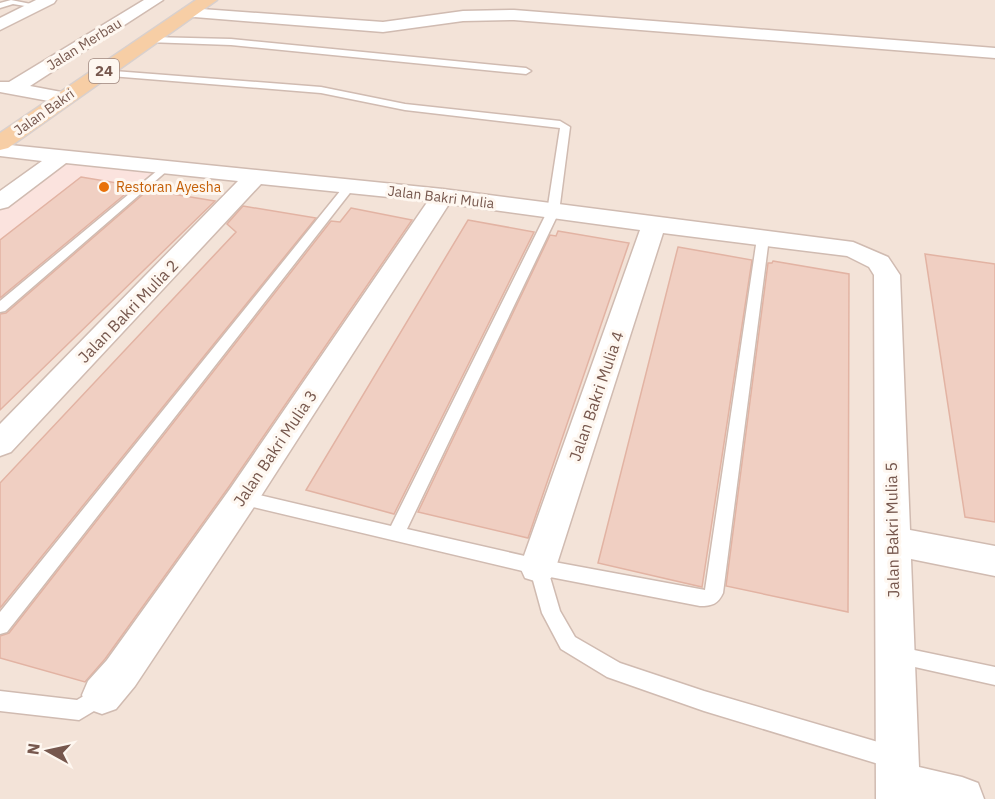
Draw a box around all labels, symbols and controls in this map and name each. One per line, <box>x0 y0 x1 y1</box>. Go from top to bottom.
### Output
street label: Jalan Merbau <box>43 14 125 74</box>
road number: 24 <box>89 59 119 83</box>
street label: Jalan Bakri <box>10 85 78 139</box>
place label: Restoran Ayesha <box>116 178 222 196</box>
marker: Restoran Ayesha <box>97 180 111 194</box>
street label: Jalan Bakri Mulia <box>387 182 496 213</box>
street label: Jalan Bakri Mulia 2 <box>74 255 182 367</box>
street label: Jalan Bakri Mulia 4 <box>564 329 628 463</box>
street label: Jalan Bakri Mulia 3 <box>229 386 321 510</box>
street label: Jalan Bakri Mulia 5 <box>881 462 903 598</box>
north arrow <box>18 721 78 781</box>
text: N <box>22 742 44 756</box>

